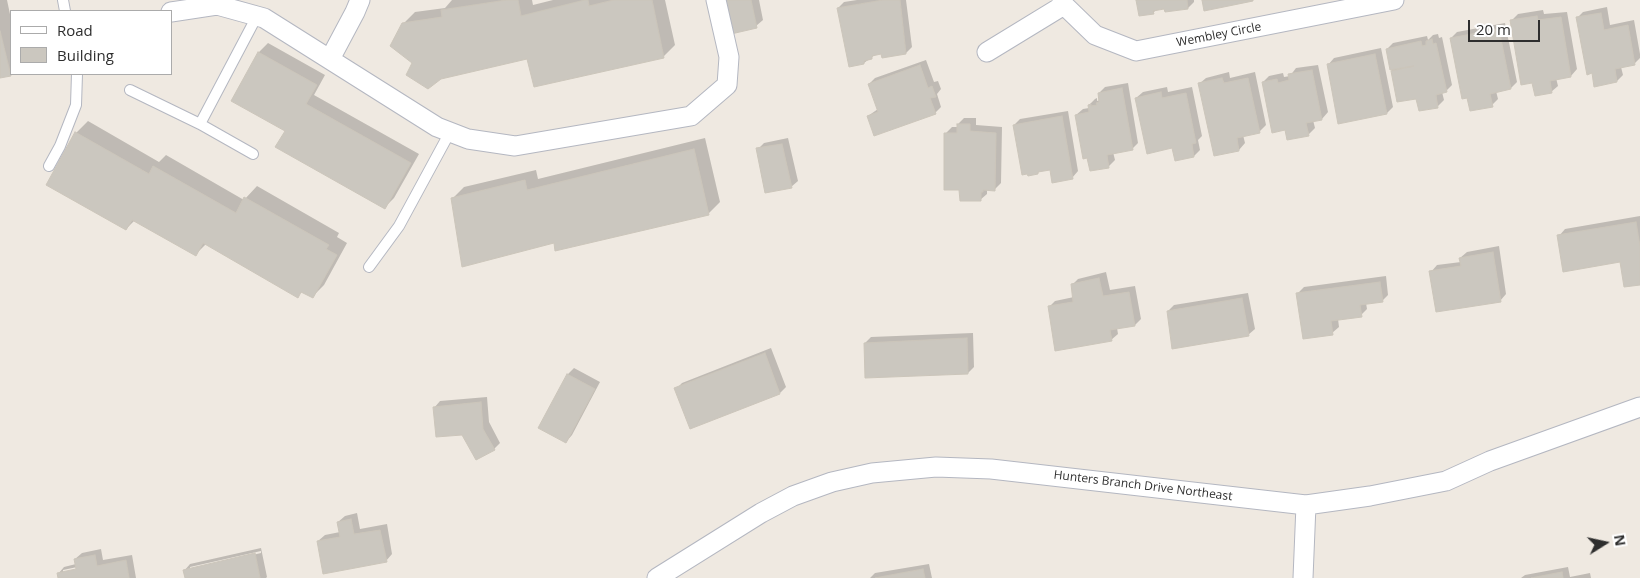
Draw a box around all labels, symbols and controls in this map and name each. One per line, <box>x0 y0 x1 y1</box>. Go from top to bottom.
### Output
legend <box>10 10 172 75</box>
scale bar <box>1470 10 1542 42</box>
text: 20 m <box>1476 19 1511 39</box>
text: Road <box>57 20 93 40</box>
street label: Wembley Circle <box>1175 20 1263 50</box>
text: Building <box>57 45 114 65</box>
street label: Hunters Branch Drive Northeast <box>1053 468 1233 504</box>
north arrow <box>1580 518 1630 568</box>
text: N <box>1610 533 1631 548</box>

